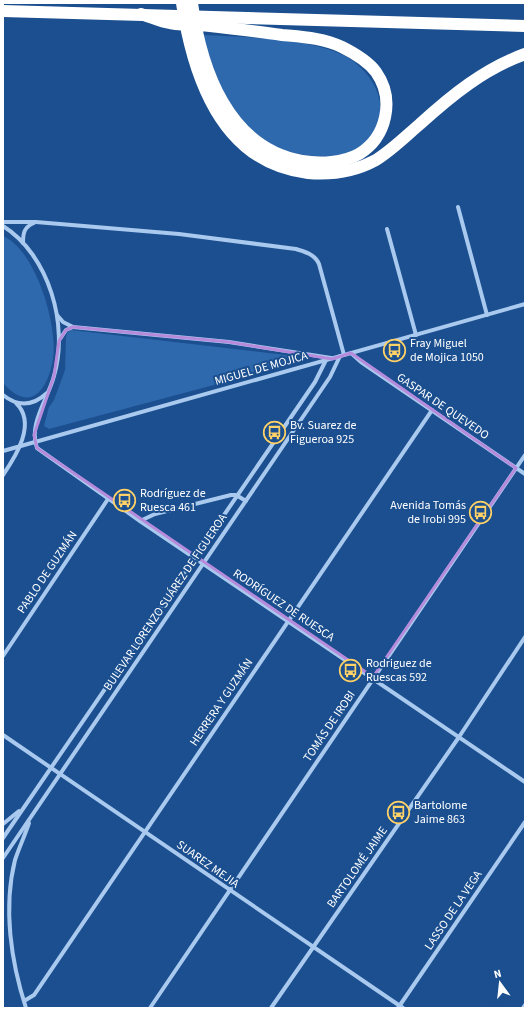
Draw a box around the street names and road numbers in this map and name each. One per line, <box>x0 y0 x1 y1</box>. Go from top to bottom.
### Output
street label: MIGUEL DE MOJICA <box>213 347 310 390</box>
street label: GASPAR DE QUEVEDO <box>393 369 492 444</box>
street label: BULEVAR LORENZO SUÁREZ DE FIGUEROA <box>100 510 231 694</box>
street label: PABLO DE GUZMÁN <box>13 528 81 617</box>
street label: RODRÍGUEZ DE RUESCA <box>230 565 338 646</box>
street label: HERRERA Y GUZMÁN <box>186 655 257 750</box>
street label: TOMÁS DE IROBI <box>299 687 360 765</box>
street label: BARTOLOMÉ JAIME <box>323 823 392 911</box>
street label: SUAREZ MEJIA <box>173 837 243 893</box>
street label: LASSO DE LA VEGA <box>420 867 487 953</box>

